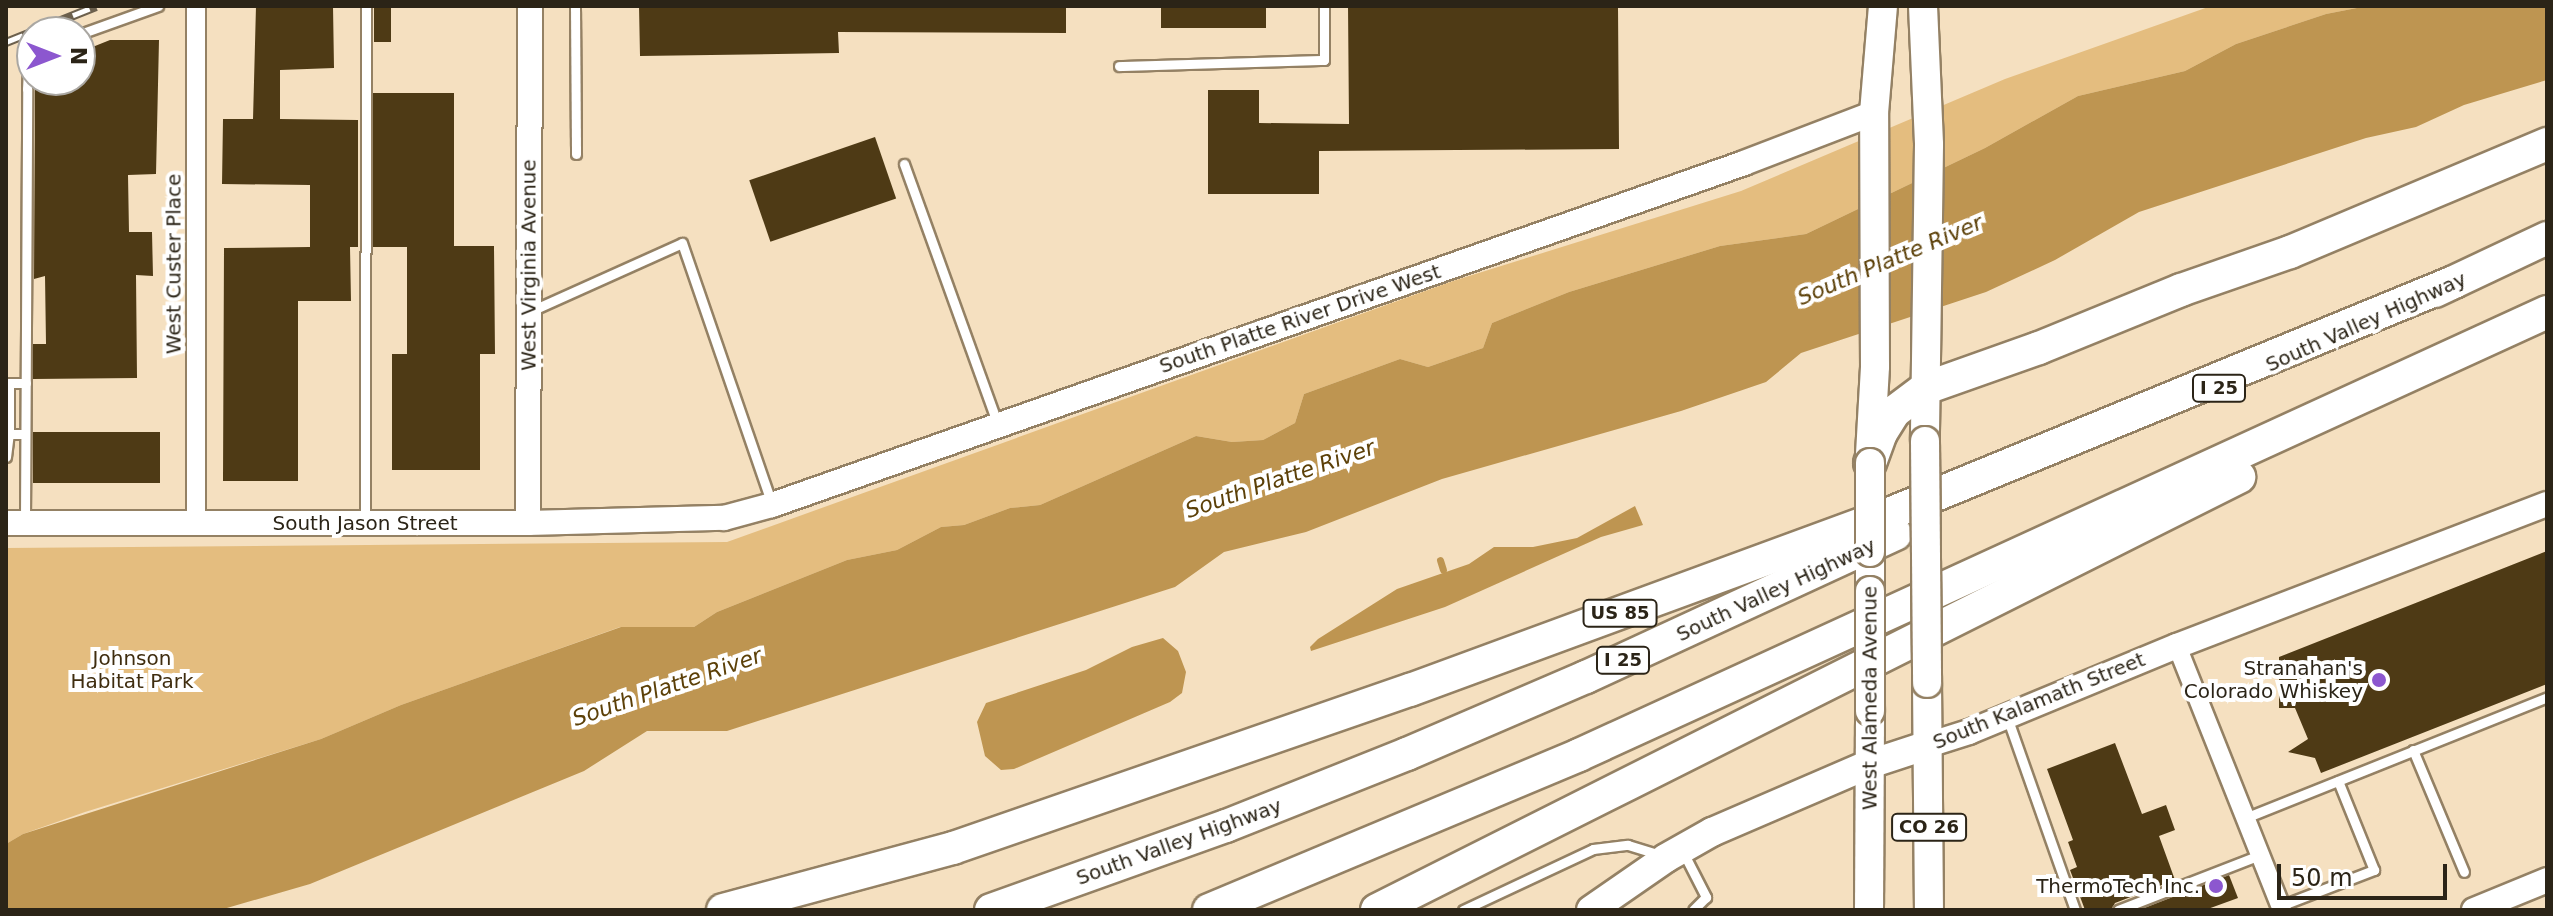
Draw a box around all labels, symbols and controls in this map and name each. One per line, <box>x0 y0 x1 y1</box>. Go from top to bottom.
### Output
north arrow <box>16 16 96 96</box>
text: N <box>66 47 91 65</box>
street label: West Virginia Avenue <box>517 159 541 371</box>
street label: West Custer Place <box>162 174 186 354</box>
water label: South Platte River <box>1793 209 1987 311</box>
street label: South Platte River Drive West <box>1156 260 1444 378</box>
street label: South Valley Highway <box>2262 267 2470 377</box>
road number: I 25 <box>2191 374 2247 402</box>
water label: South Platte River <box>1182 434 1378 524</box>
street label: South Jason Street <box>272 511 458 535</box>
street label: South Valley Highway <box>1673 533 1879 647</box>
street label: West Alameda Avenue <box>1858 586 1882 810</box>
road number: US 85 <box>1582 599 1658 627</box>
water label: South Platte River <box>569 642 765 732</box>
park label: Johnson Habitat Park <box>70 646 194 693</box>
road number: I 25 <box>1595 646 1651 674</box>
street label: South Kalamath Street <box>1929 647 2149 755</box>
place label: Stranahan's Colorado Whiskey <box>2184 656 2363 703</box>
marker: Stranahan's Colorado Whiskey <box>2370 671 2388 689</box>
street label: South Valley Highway <box>1073 794 1285 890</box>
road number: CO 26 <box>1891 813 1967 841</box>
scale bar <box>2281 848 2451 898</box>
text: 50 m <box>2291 864 2353 892</box>
place label: ThermoTech Inc. <box>2036 874 2200 898</box>
marker: ThermoTech Inc. <box>2207 877 2225 895</box>

